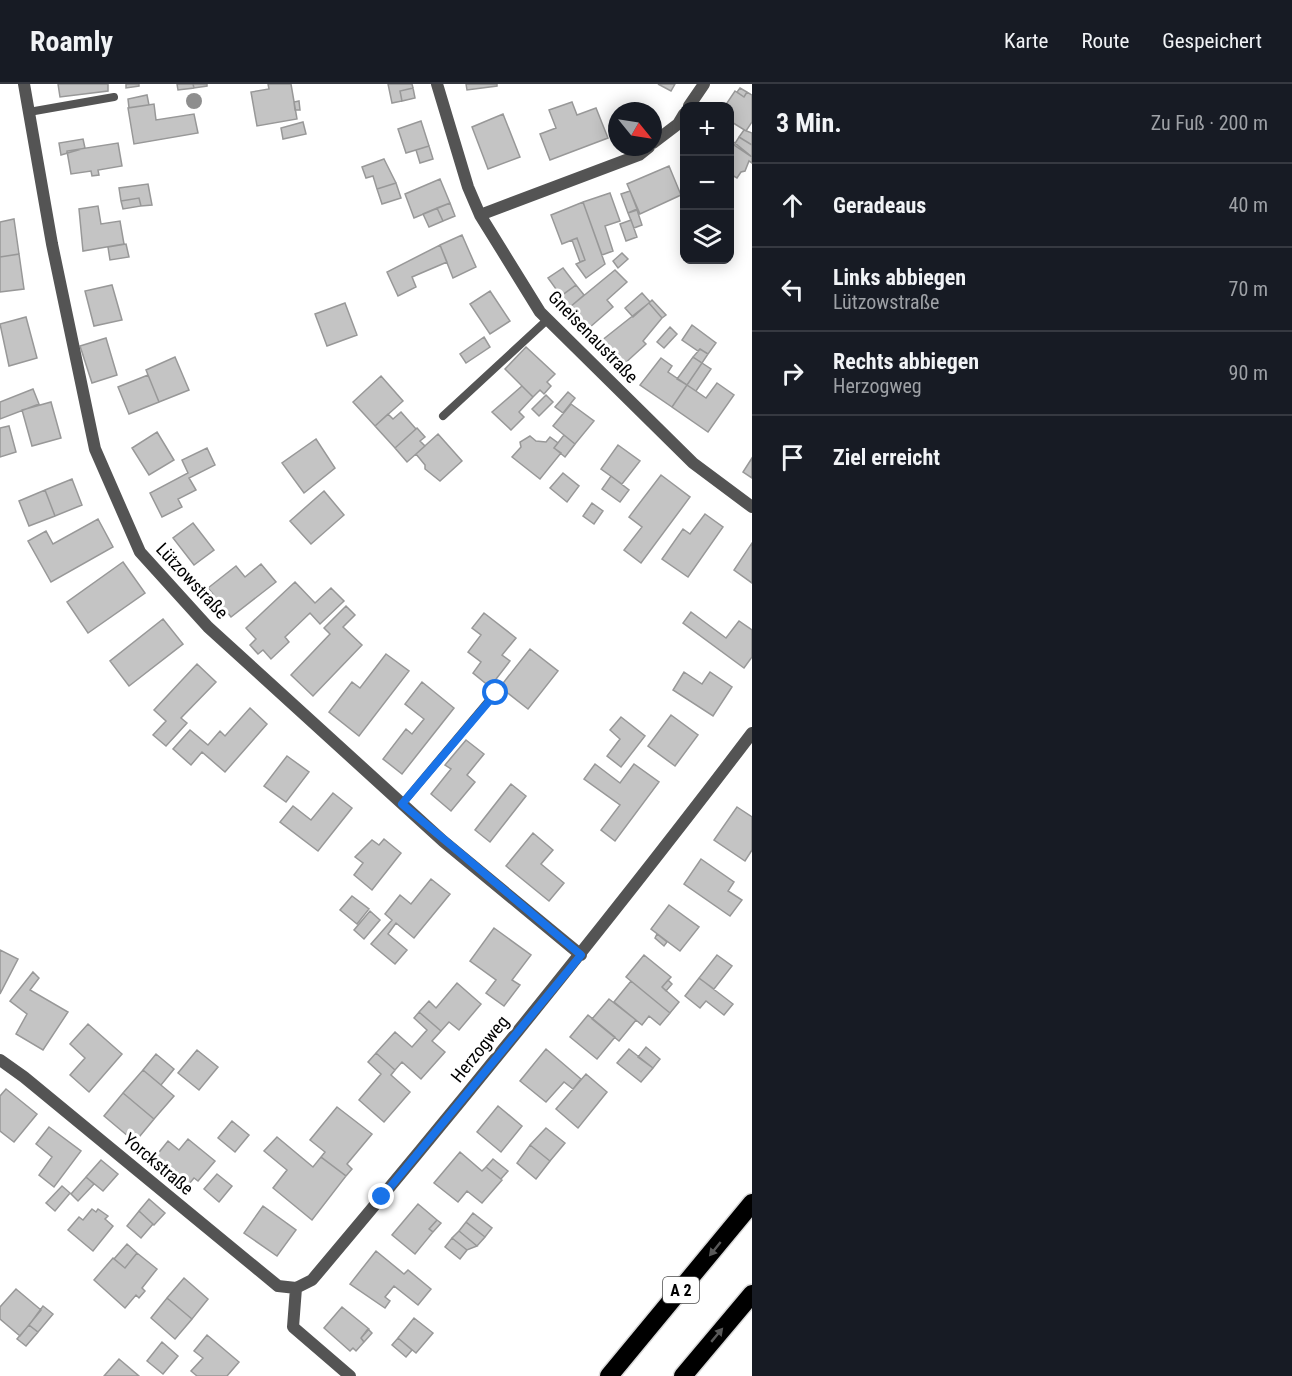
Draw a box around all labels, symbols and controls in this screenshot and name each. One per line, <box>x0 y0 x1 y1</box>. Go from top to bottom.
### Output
text: Roamly <box>30 25 113 58</box>
text: Karte <box>1004 29 1048 53</box>
text: Route <box>1081 29 1129 53</box>
text: Gespeichert <box>1162 29 1262 53</box>
north arrow <box>608 102 662 156</box>
map controls <box>680 102 734 264</box>
button: + <box>680 102 734 156</box>
text: 3 Min. <box>776 108 842 138</box>
text: Zu Fuß · 200 m <box>1151 111 1268 135</box>
button: − <box>680 156 734 210</box>
icon: ahead <box>776 189 809 222</box>
text: Geradeaus <box>833 193 926 218</box>
text: 40 m <box>1229 193 1268 217</box>
button: layers <box>680 210 734 264</box>
text: Links abbiegen <box>833 265 966 290</box>
icon: left <box>776 273 809 306</box>
text: 70 m <box>1229 277 1268 301</box>
street label: Gneisenaustraße <box>544 286 642 387</box>
text: Lützowstraße <box>833 290 939 314</box>
text: Rechts abbiegen <box>833 349 979 374</box>
icon: right <box>776 357 809 390</box>
text: 90 m <box>1229 361 1268 385</box>
text: Herzogweg <box>833 374 922 398</box>
icon: arrive <box>776 441 809 474</box>
text: Ziel erreicht <box>833 445 940 470</box>
street label: Lützowstraße <box>152 538 233 623</box>
route start <box>482 679 508 705</box>
street label: Herzogweg <box>446 1011 513 1086</box>
street label: Yorckstraße <box>119 1128 198 1199</box>
route end <box>368 1183 394 1209</box>
one-way arrow <box>709 1241 722 1256</box>
road number: A 2 <box>663 1277 699 1303</box>
one-way arrow <box>711 1327 724 1343</box>

